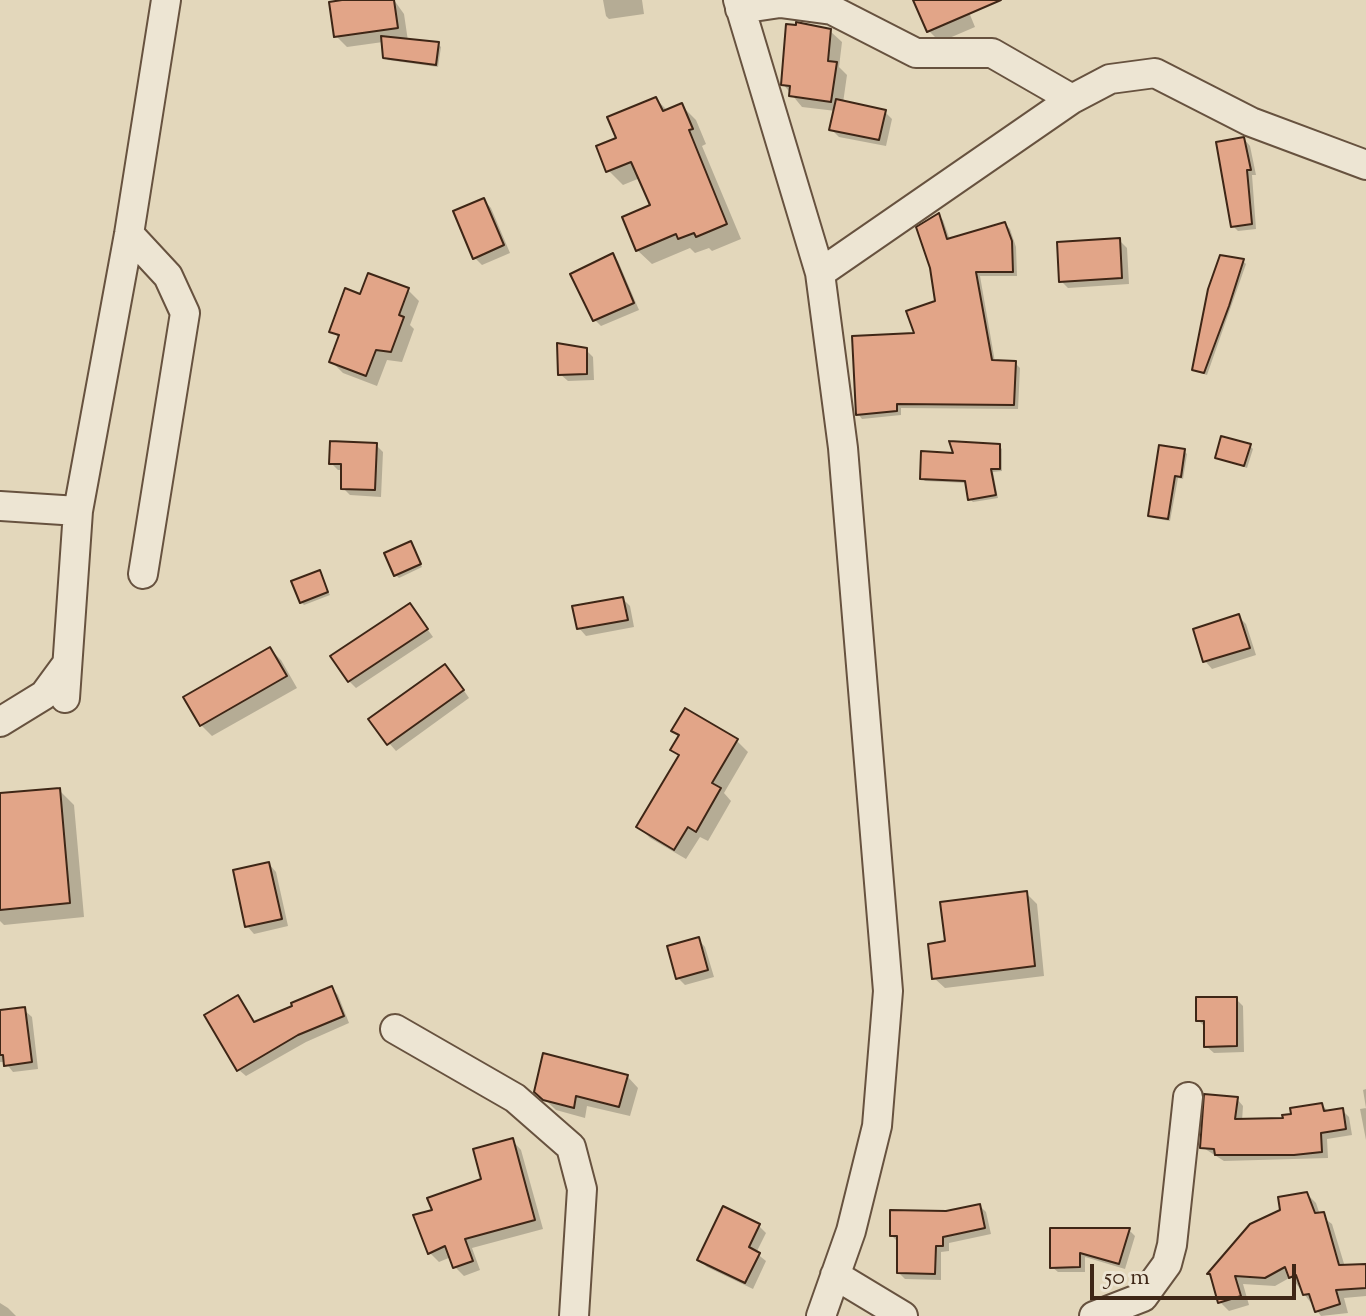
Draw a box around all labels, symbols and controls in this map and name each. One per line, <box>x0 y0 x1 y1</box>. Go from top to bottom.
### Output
scale bar <box>1094 1248 1300 1298</box>
text: 50 m <box>1104 1261 1150 1295</box>

